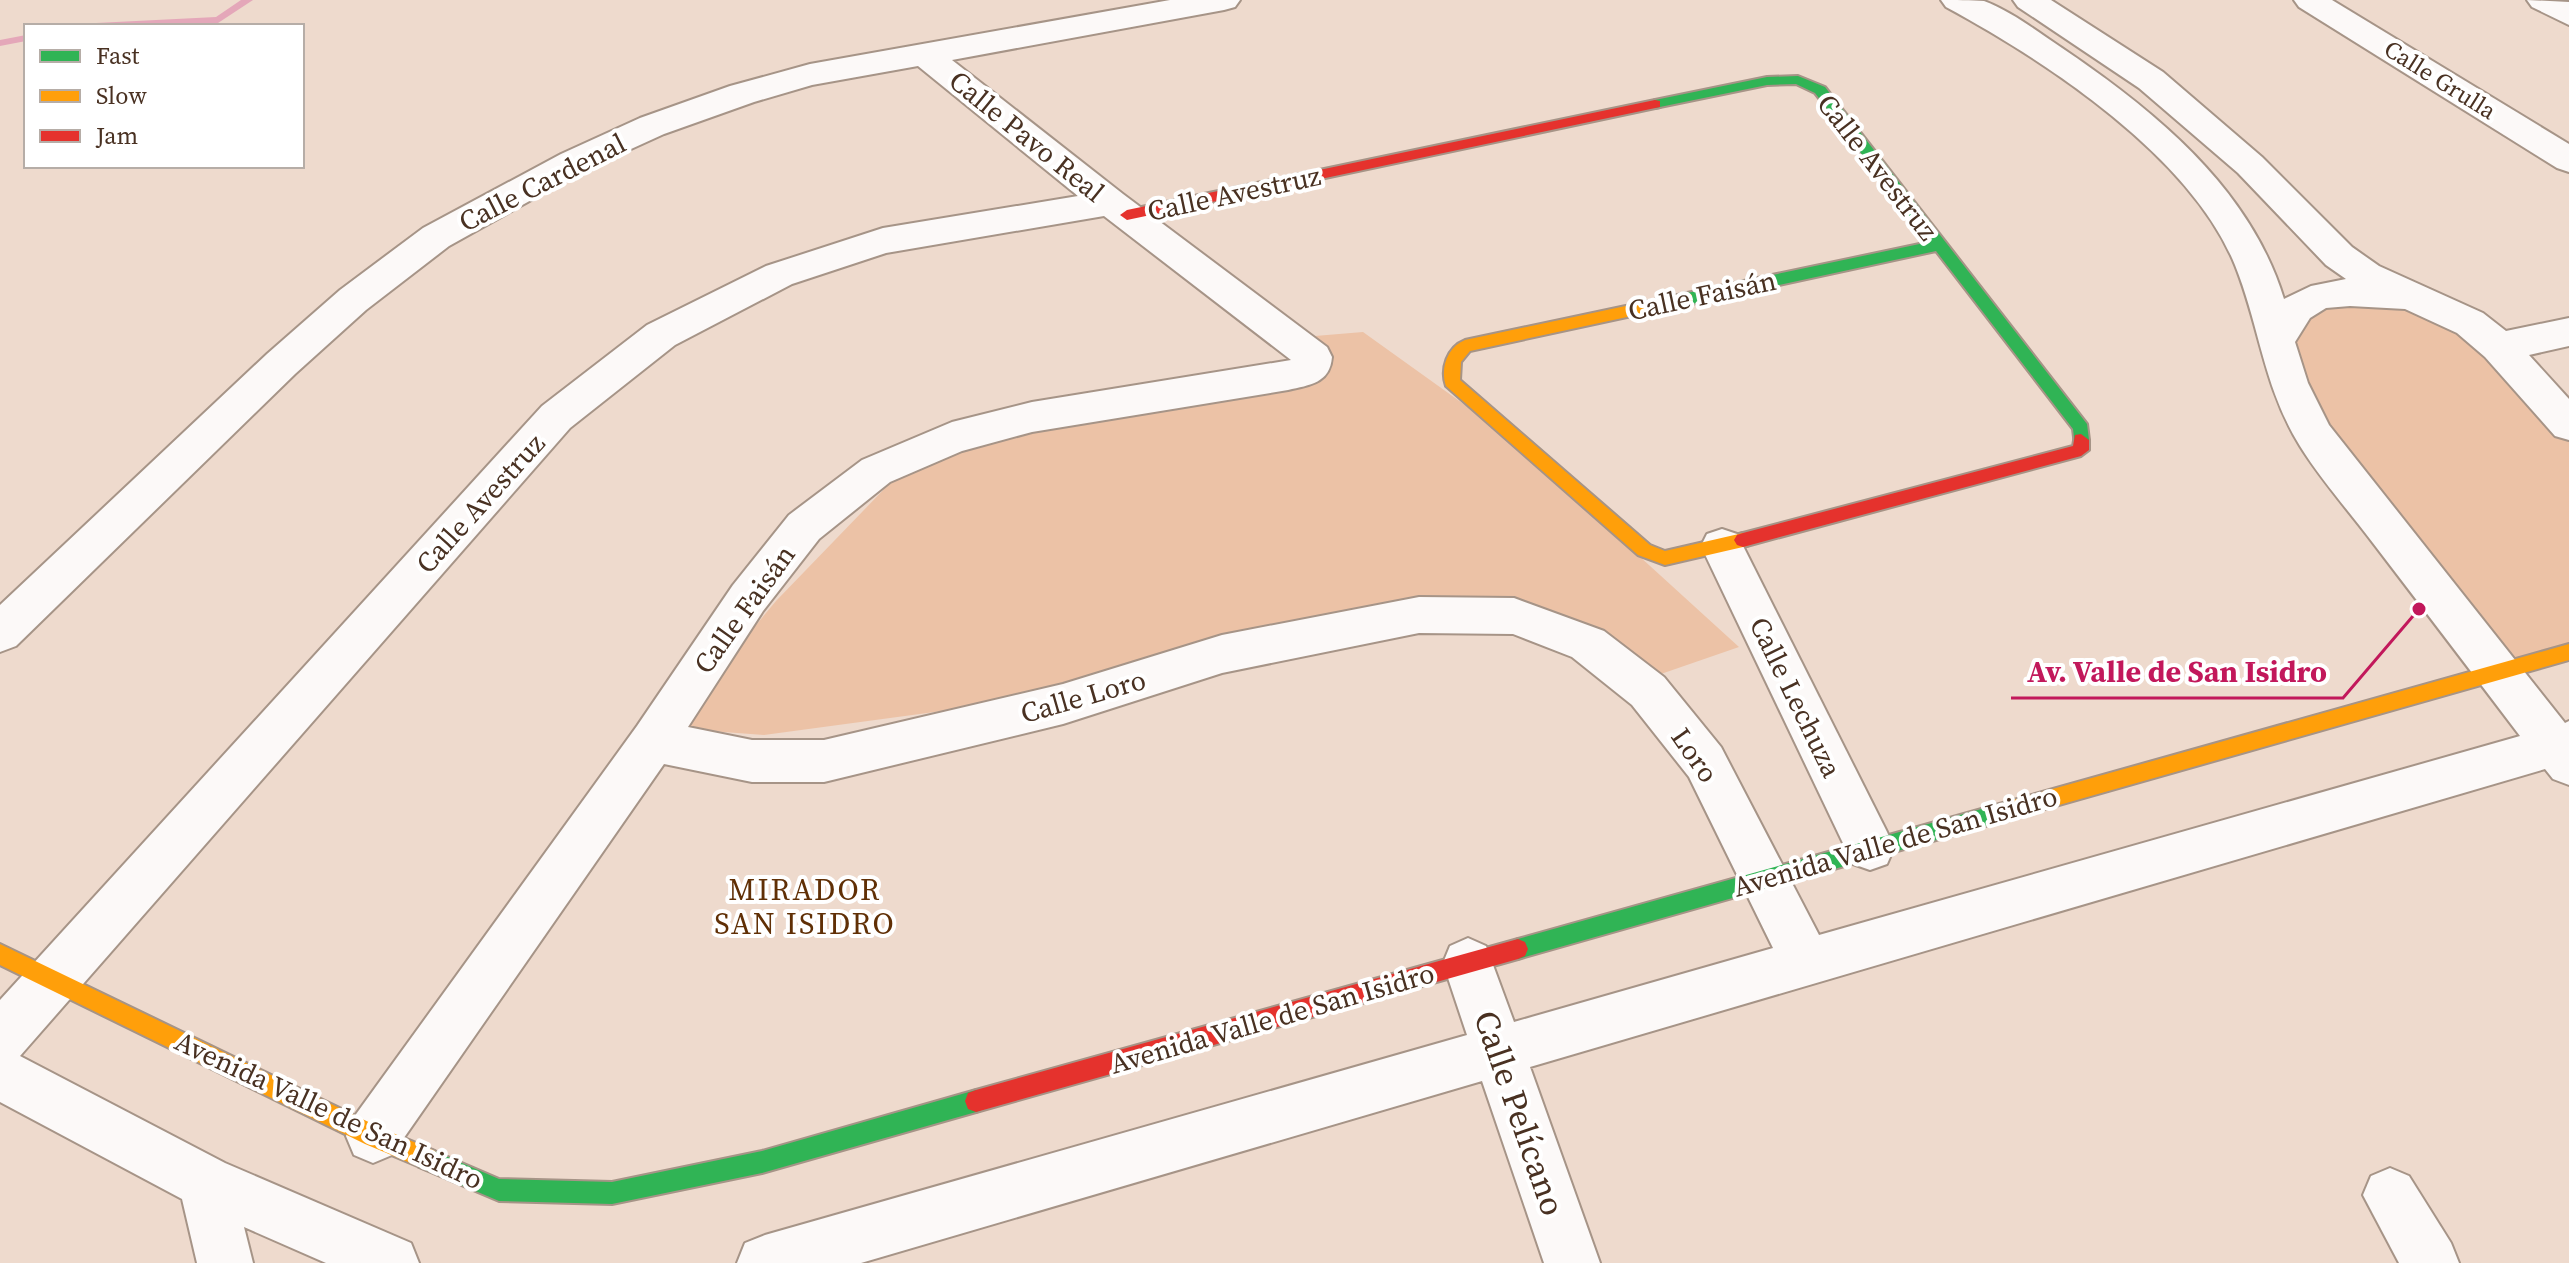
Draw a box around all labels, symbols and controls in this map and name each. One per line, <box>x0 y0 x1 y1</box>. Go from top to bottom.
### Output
legend <box>24 24 304 168</box>
street label: Calle Grulla <box>2378 32 2503 127</box>
text: Fast <box>96 39 140 72</box>
street label: Calle Pavo Real <box>941 62 1113 210</box>
text: Slow <box>96 79 147 112</box>
street label: Calle Avestruz <box>1809 86 1947 248</box>
text: Jam <box>95 119 138 152</box>
street label: Calle Cardenal <box>452 124 632 240</box>
street label: Calle Avestruz <box>1144 156 1324 230</box>
street label: Calle Faisán <box>1625 261 1779 329</box>
street label: Calle Avestruz <box>407 425 553 581</box>
street label: Calle Faisán <box>684 537 804 681</box>
street label: Calle Lechuza <box>1741 611 1851 784</box>
callout: Av. Valle de San Isidro <box>2011 644 2343 698</box>
text: Av. Valle de San Isidro <box>2027 651 2327 692</box>
street label: Calle Loro <box>1016 660 1150 732</box>
street label: Loro <box>1663 720 1727 790</box>
street label: Avenida Valle de San Isidro <box>1728 776 2062 906</box>
district label: MIRADOR SAN ISIDRO <box>714 869 896 944</box>
street label: Avenida Valle de San Isidro <box>1105 953 1439 1083</box>
street label: Calle Pelícano <box>1463 1004 1577 1222</box>
street label: Avenida Valle de San Isidro <box>169 1022 489 1198</box>

